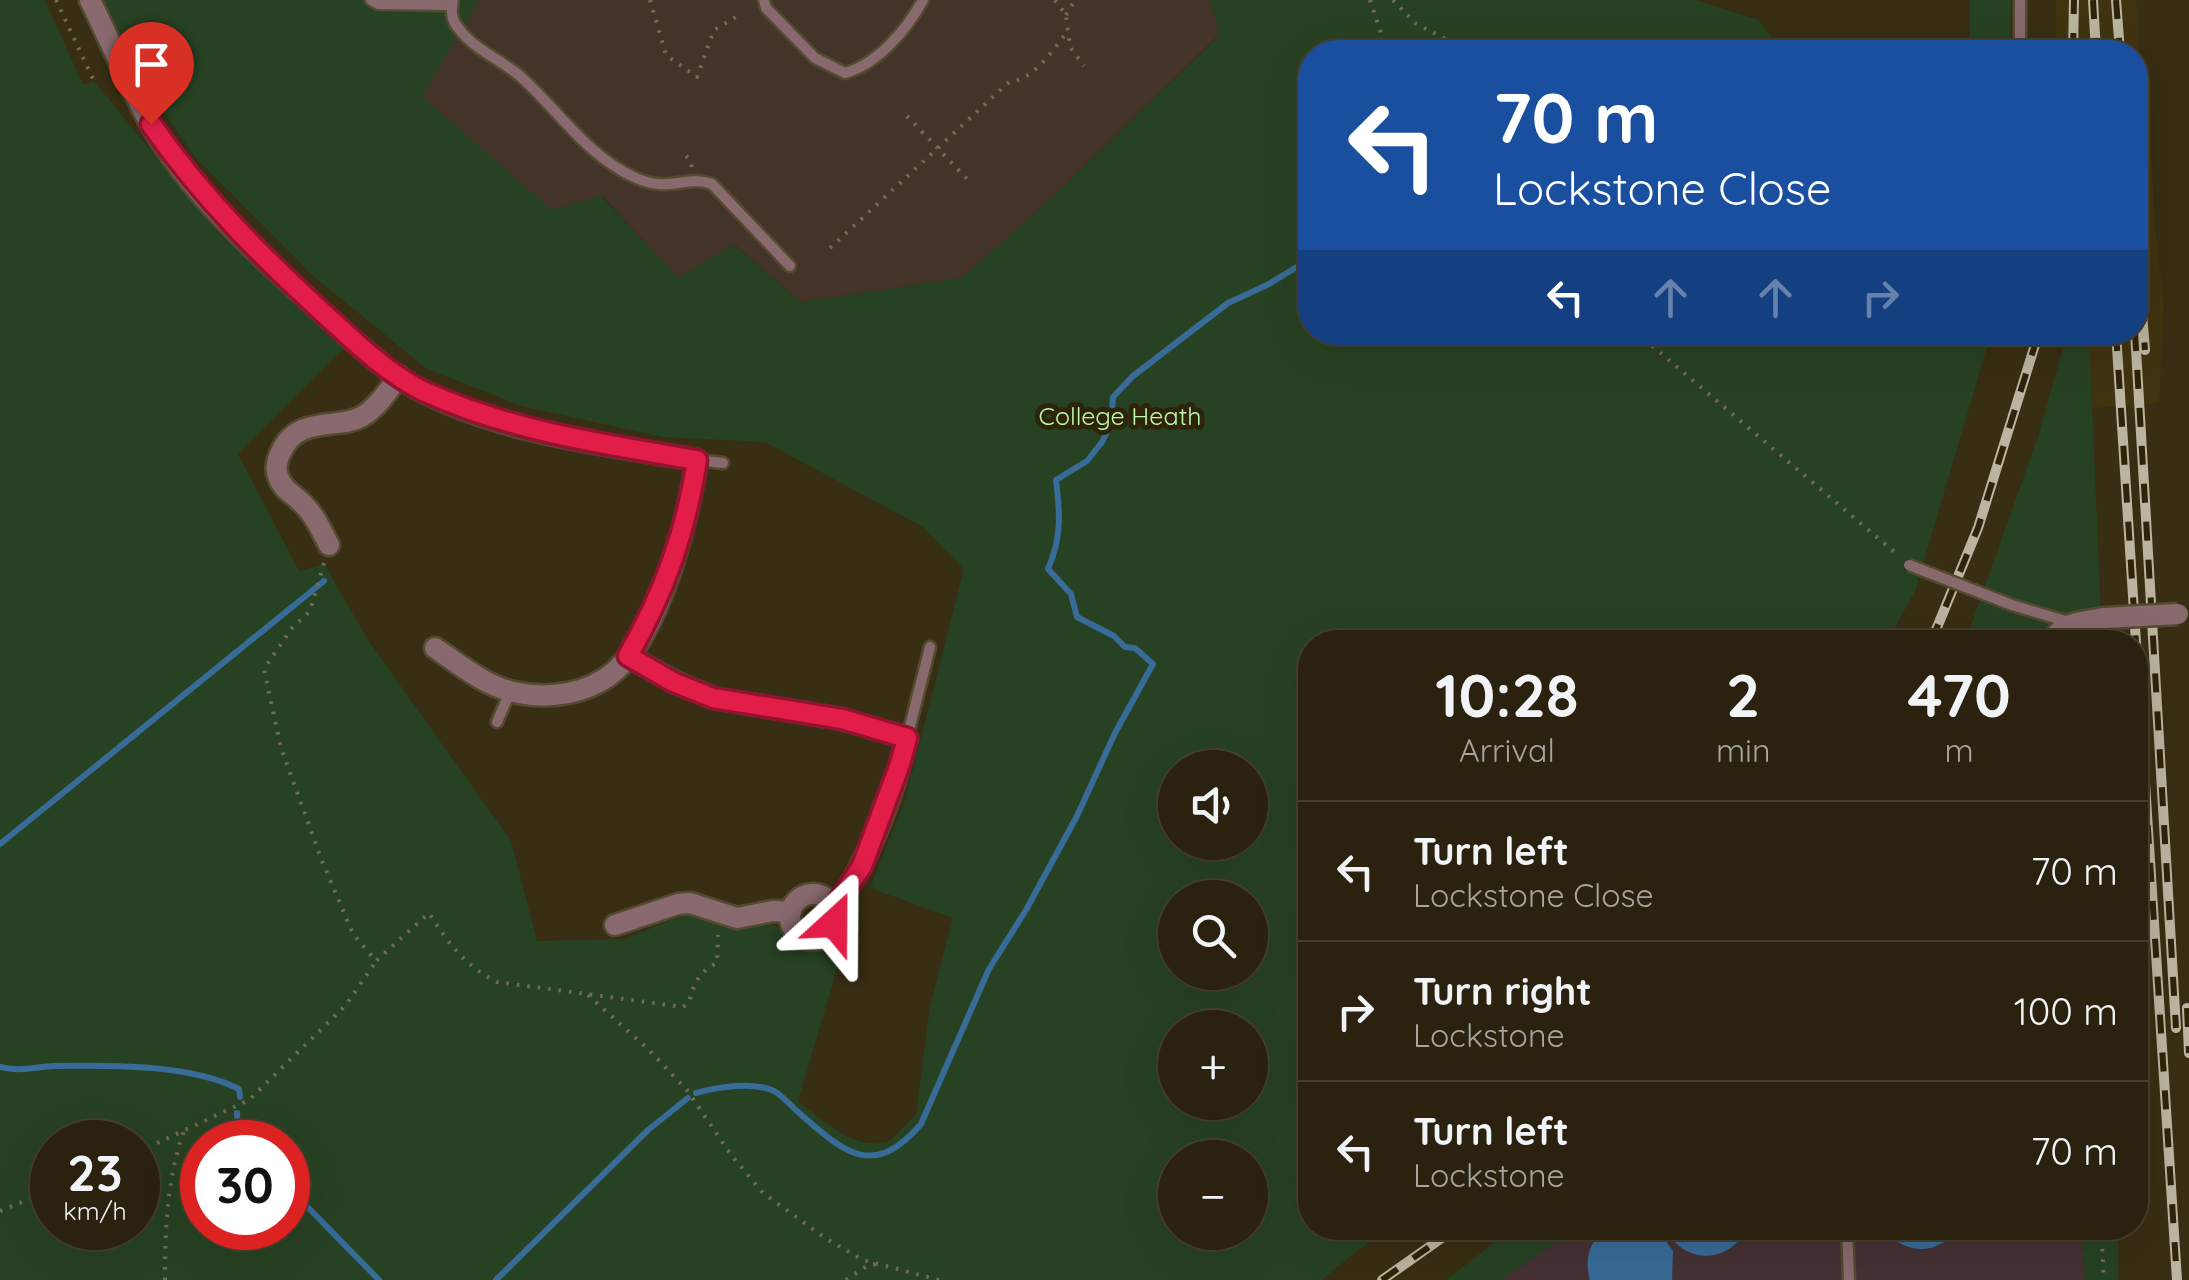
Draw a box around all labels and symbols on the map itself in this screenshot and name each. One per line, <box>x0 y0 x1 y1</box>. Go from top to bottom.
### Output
pin <box>109 22 194 125</box>
park label: College Heath <box>1039 400 1201 431</box>
position arrow <box>782 871 886 975</box>
speed limit sign: 30 <box>180 1120 310 1250</box>

